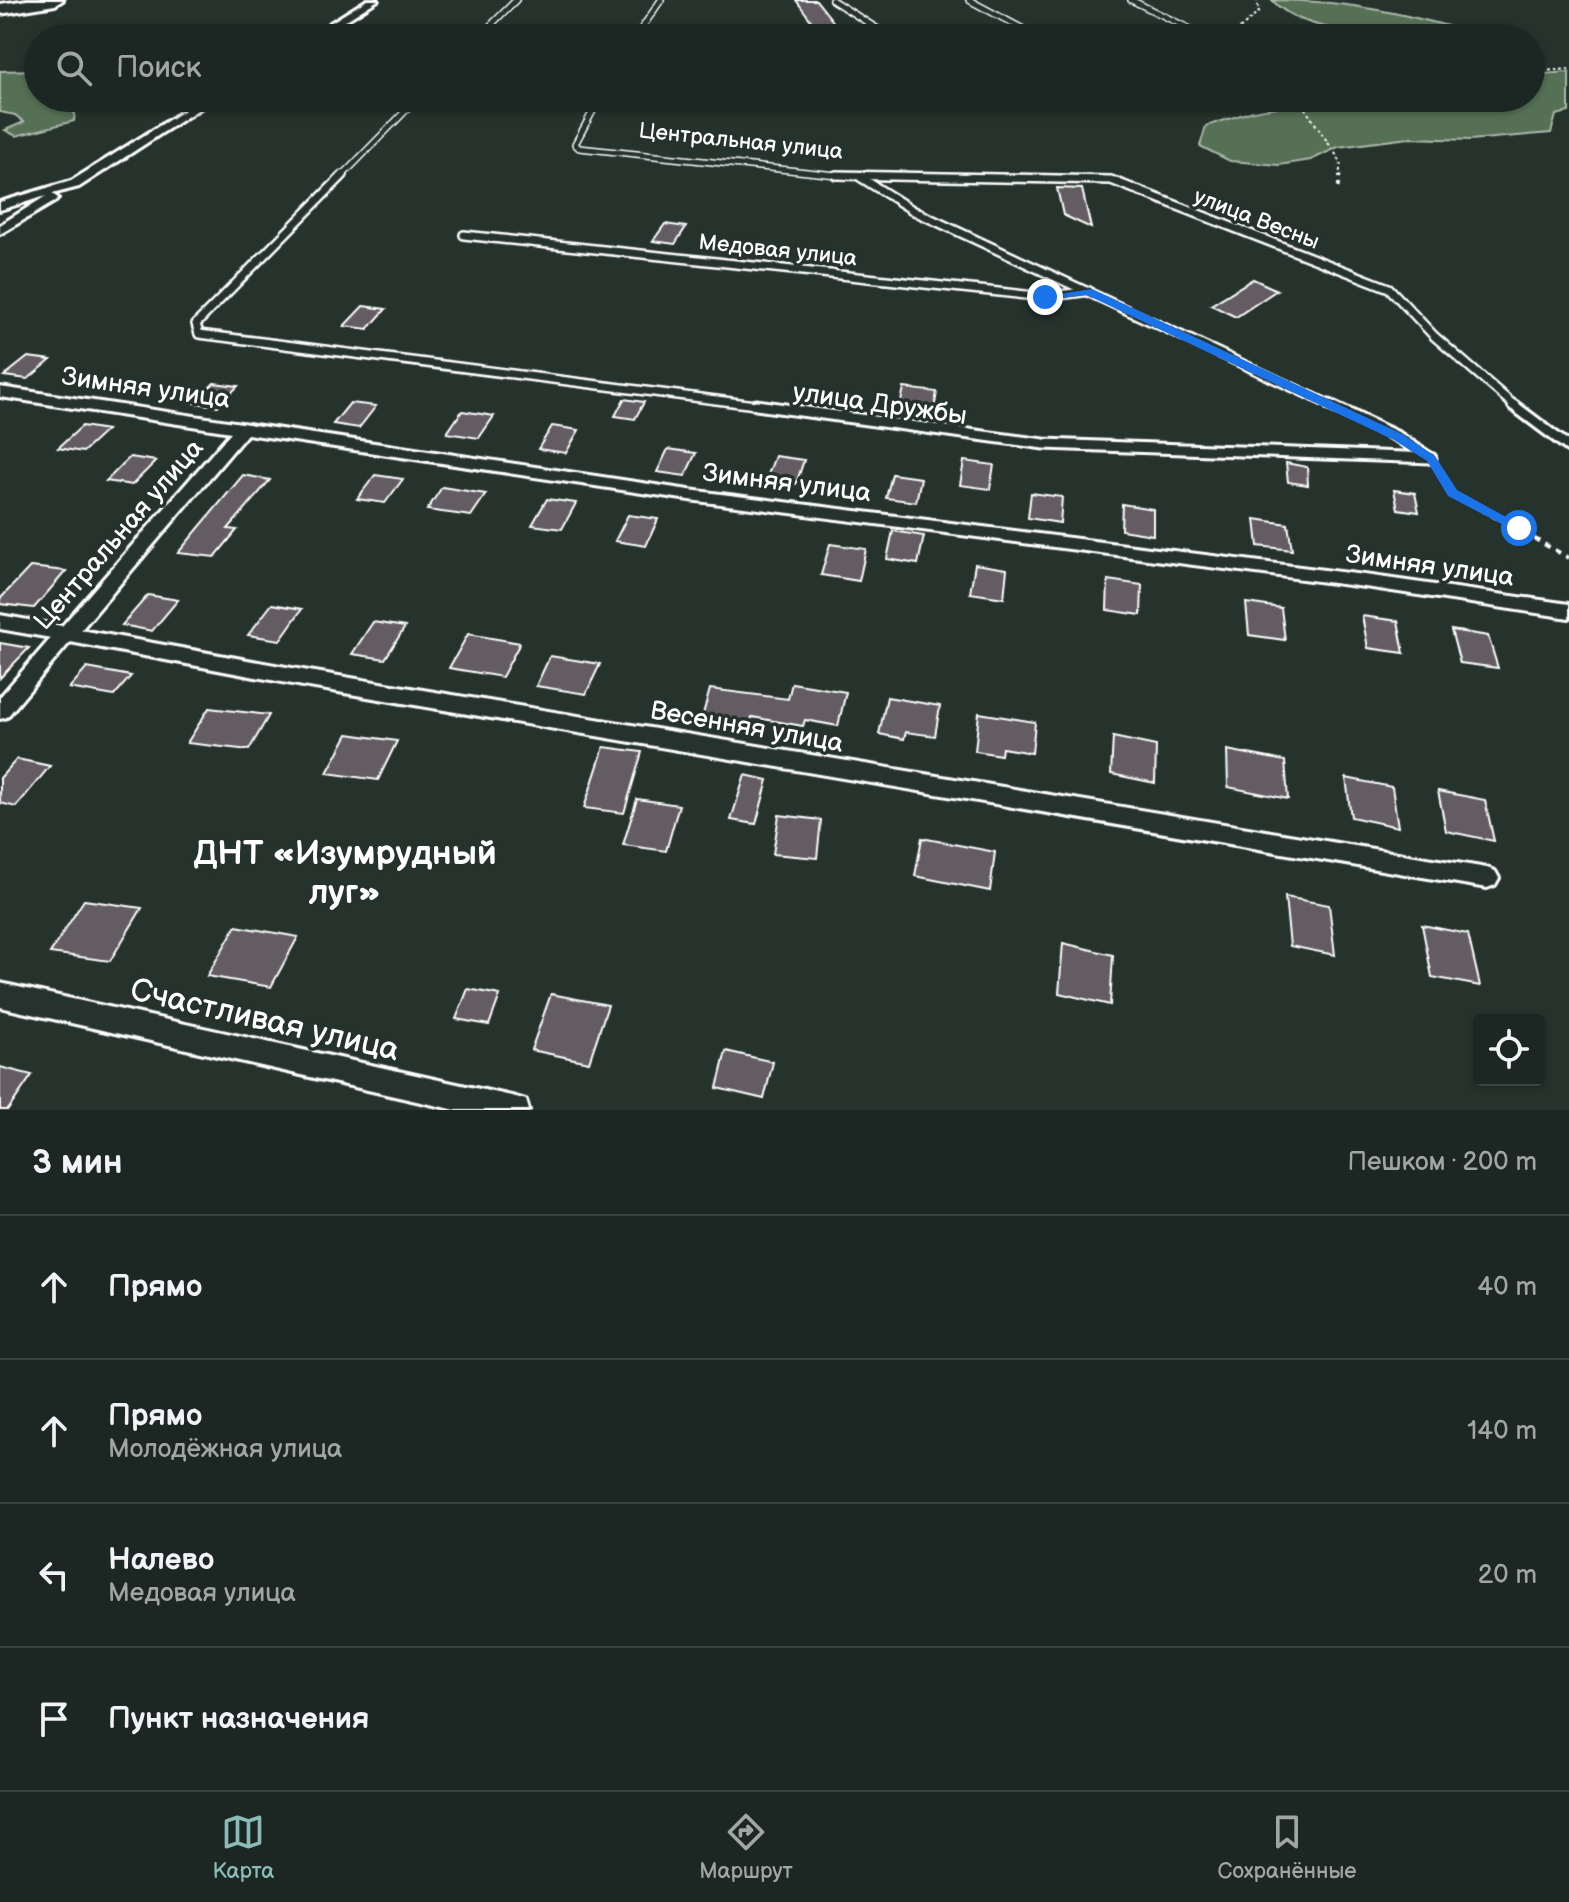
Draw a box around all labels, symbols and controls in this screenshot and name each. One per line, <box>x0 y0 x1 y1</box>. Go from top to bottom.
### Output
search box <box>24 24 1545 112</box>
icon: search <box>52 46 96 90</box>
text: Поиск <box>116 50 202 86</box>
street label: Центральная улица <box>637 117 844 166</box>
street label: улица Весны <box>1190 183 1323 256</box>
street label: Медовая улица <box>697 229 858 272</box>
route end <box>1027 279 1063 315</box>
street label: Зимняя улица <box>60 361 232 416</box>
street label: улица Дружбы <box>791 377 969 432</box>
street label: Центральная улица <box>28 433 210 637</box>
street label: Зимняя улица <box>701 458 873 509</box>
route start <box>1501 510 1537 546</box>
street label: Зимняя улица <box>1344 539 1516 594</box>
street label: Весенняя улица <box>648 695 846 760</box>
district label: ДНТ «Изумрудный луг» <box>193 833 497 913</box>
street label: Счастливая улица <box>127 971 403 1070</box>
map controls <box>1473 1014 1545 1086</box>
button: locate <box>1473 1014 1545 1086</box>
text: 3 мин <box>32 1142 123 1183</box>
text: Пешком · 200 m <box>1348 1147 1537 1178</box>
icon: ahead <box>32 1265 76 1309</box>
text: Прямо <box>108 1269 202 1305</box>
text: 40 m <box>1477 1272 1537 1303</box>
text: Прямо <box>108 1398 202 1434</box>
icon: ahead <box>32 1409 76 1453</box>
text: 140 m <box>1467 1416 1537 1447</box>
text: Молодёжная улица <box>108 1434 342 1465</box>
text: Налево <box>108 1542 214 1578</box>
icon: left <box>32 1553 76 1597</box>
text: 20 m <box>1478 1560 1537 1591</box>
text: Медовая улица <box>108 1578 296 1609</box>
icon: arrive <box>32 1697 76 1741</box>
text: Пункт назначения <box>108 1701 369 1737</box>
tab: Карта <box>212 1810 274 1885</box>
tab: Маршрут <box>699 1810 793 1885</box>
tab: Сохранённые <box>1218 1810 1357 1885</box>

